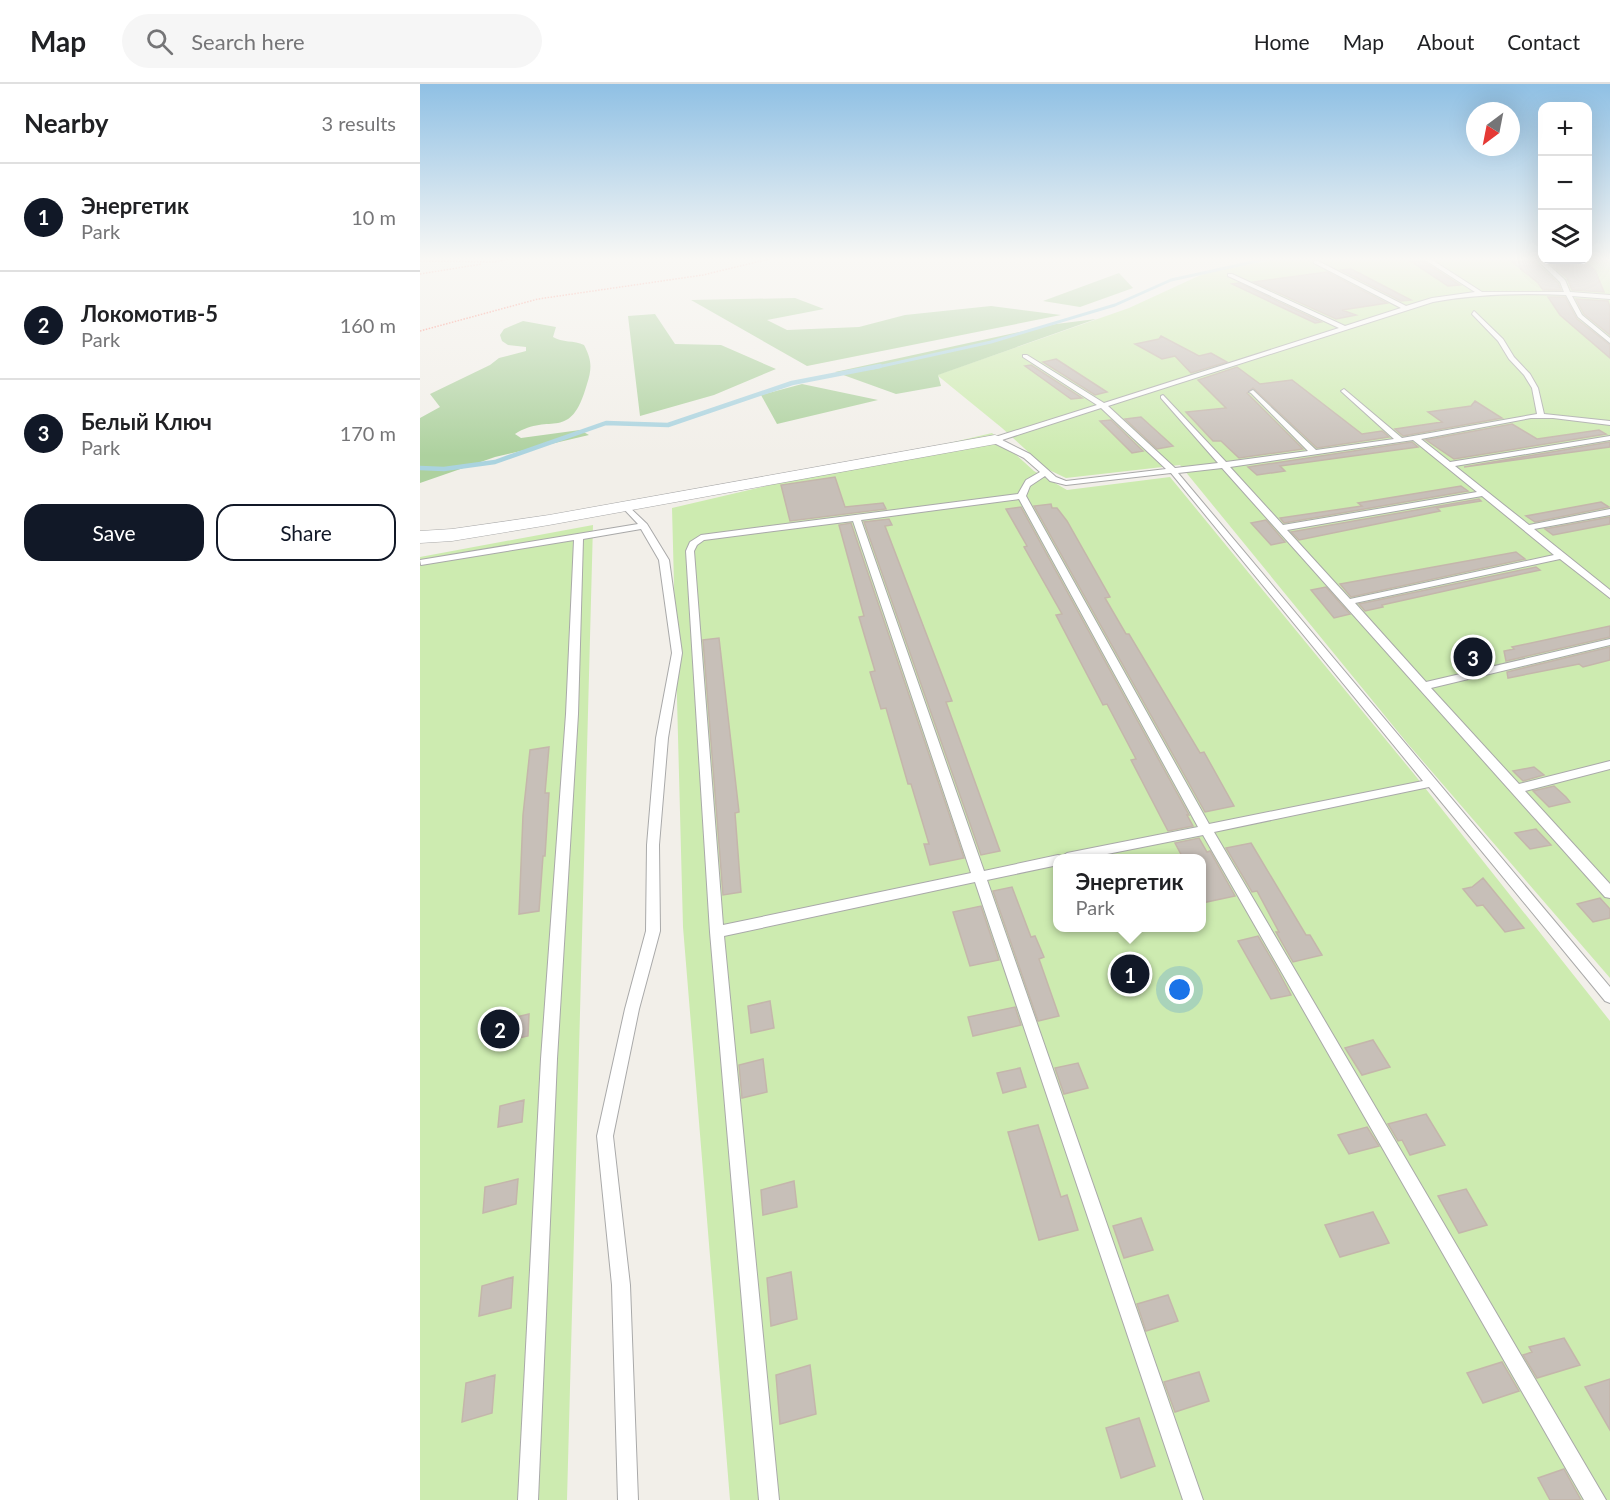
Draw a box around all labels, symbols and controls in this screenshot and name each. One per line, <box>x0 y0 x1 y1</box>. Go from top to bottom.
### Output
search box <box>122 14 542 68</box>
text: Map <box>30 24 86 58</box>
icon: search <box>143 25 176 58</box>
text: Search here <box>191 28 305 55</box>
text: Home <box>1254 29 1310 54</box>
text: Map <box>1343 29 1384 54</box>
text: About <box>1417 29 1474 54</box>
text: Contact <box>1507 29 1580 54</box>
north arrow <box>1466 102 1520 156</box>
map controls <box>1538 102 1592 264</box>
button: + <box>1538 102 1592 156</box>
text: Nearby <box>24 107 109 139</box>
text: 3 results <box>321 111 396 135</box>
button: − <box>1538 156 1592 210</box>
text: Энергетик <box>81 192 189 219</box>
text: 1 <box>38 205 49 229</box>
text: 10 m <box>351 205 396 229</box>
button: layers <box>1538 210 1592 264</box>
text: Park <box>81 219 120 243</box>
text: Локомотив-5 <box>81 300 218 327</box>
text: 2 <box>38 313 49 337</box>
text: 160 m <box>340 313 396 337</box>
text: Park <box>81 327 120 351</box>
text: Белый Ключ <box>81 408 212 435</box>
text: 3 <box>38 421 49 445</box>
text: 170 m <box>340 421 396 445</box>
text: Park <box>81 435 120 459</box>
button: Save <box>24 504 204 561</box>
button: Share <box>216 504 396 561</box>
pin: 3 <box>1454 634 1492 680</box>
popup <box>1053 854 1206 932</box>
text: Энергетик <box>1076 868 1183 895</box>
text: Park <box>1076 895 1115 919</box>
pin: 1 <box>1110 952 1150 996</box>
your location <box>1165 975 1194 1004</box>
pin: 2 <box>480 1006 520 1052</box>

